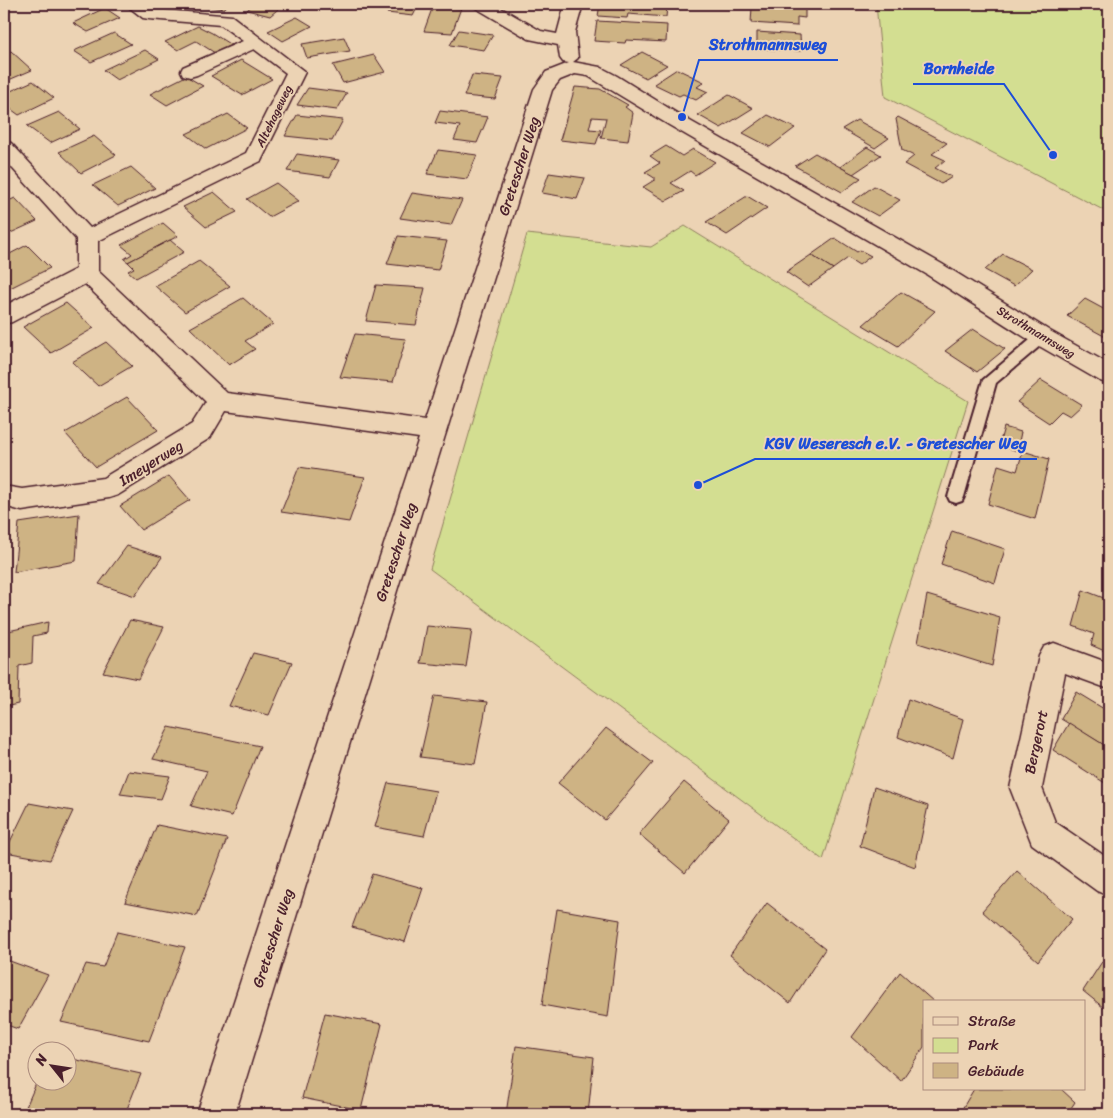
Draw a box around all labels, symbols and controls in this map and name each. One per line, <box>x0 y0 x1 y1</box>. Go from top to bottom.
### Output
callout: Strothmannsweg <box>699 29 838 60</box>
text: Strothmannsweg <box>708 30 828 59</box>
callout: Bornheide <box>913 53 1004 84</box>
text: Bornheide <box>923 54 995 83</box>
street label: Altehageweg <box>249 81 299 152</box>
street label: Gretescher Weg <box>491 113 547 219</box>
street label: Strothmannsweg <box>992 300 1080 364</box>
callout: KGV Weseresch e.V. - Gretescher Weg <box>755 428 1037 459</box>
text: KGV Weseresch e.V. - Gretescher Weg <box>764 429 1028 458</box>
street label: Imeyerweg <box>113 433 189 494</box>
street label: Gretescher Weg <box>368 499 424 605</box>
street label: Bergerort <box>1017 707 1056 776</box>
street label: Gretescher Weg <box>245 885 301 991</box>
legend <box>923 1000 1086 1090</box>
text: Straße <box>968 1008 1016 1034</box>
text: Park <box>968 1032 999 1058</box>
north arrow <box>28 1040 78 1090</box>
text: N <box>27 1049 55 1071</box>
text: Gebäude <box>968 1058 1024 1084</box>

